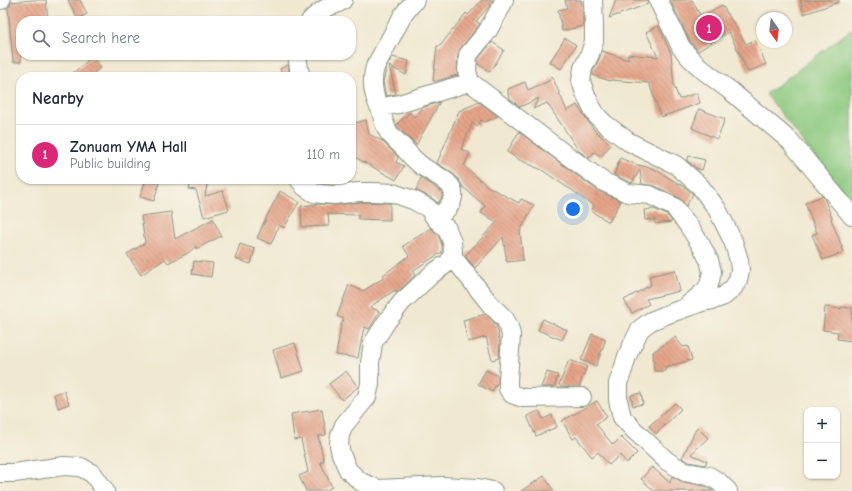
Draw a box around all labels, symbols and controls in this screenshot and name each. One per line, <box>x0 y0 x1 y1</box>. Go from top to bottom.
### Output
north arrow <box>756 12 792 48</box>
pin: 1 <box>696 13 722 43</box>
search box <box>16 16 356 60</box>
icon: search <box>30 27 52 49</box>
text: Search here <box>62 29 140 47</box>
text: Nearby <box>32 89 83 108</box>
text: Zonuam YMA Hall <box>70 138 187 156</box>
text: 1 <box>42 147 48 162</box>
text: 110 m <box>307 147 340 162</box>
text: Public building <box>70 156 151 171</box>
your location <box>563 199 583 219</box>
map controls <box>804 407 840 479</box>
button: + <box>804 407 840 443</box>
button: − <box>804 443 840 479</box>

